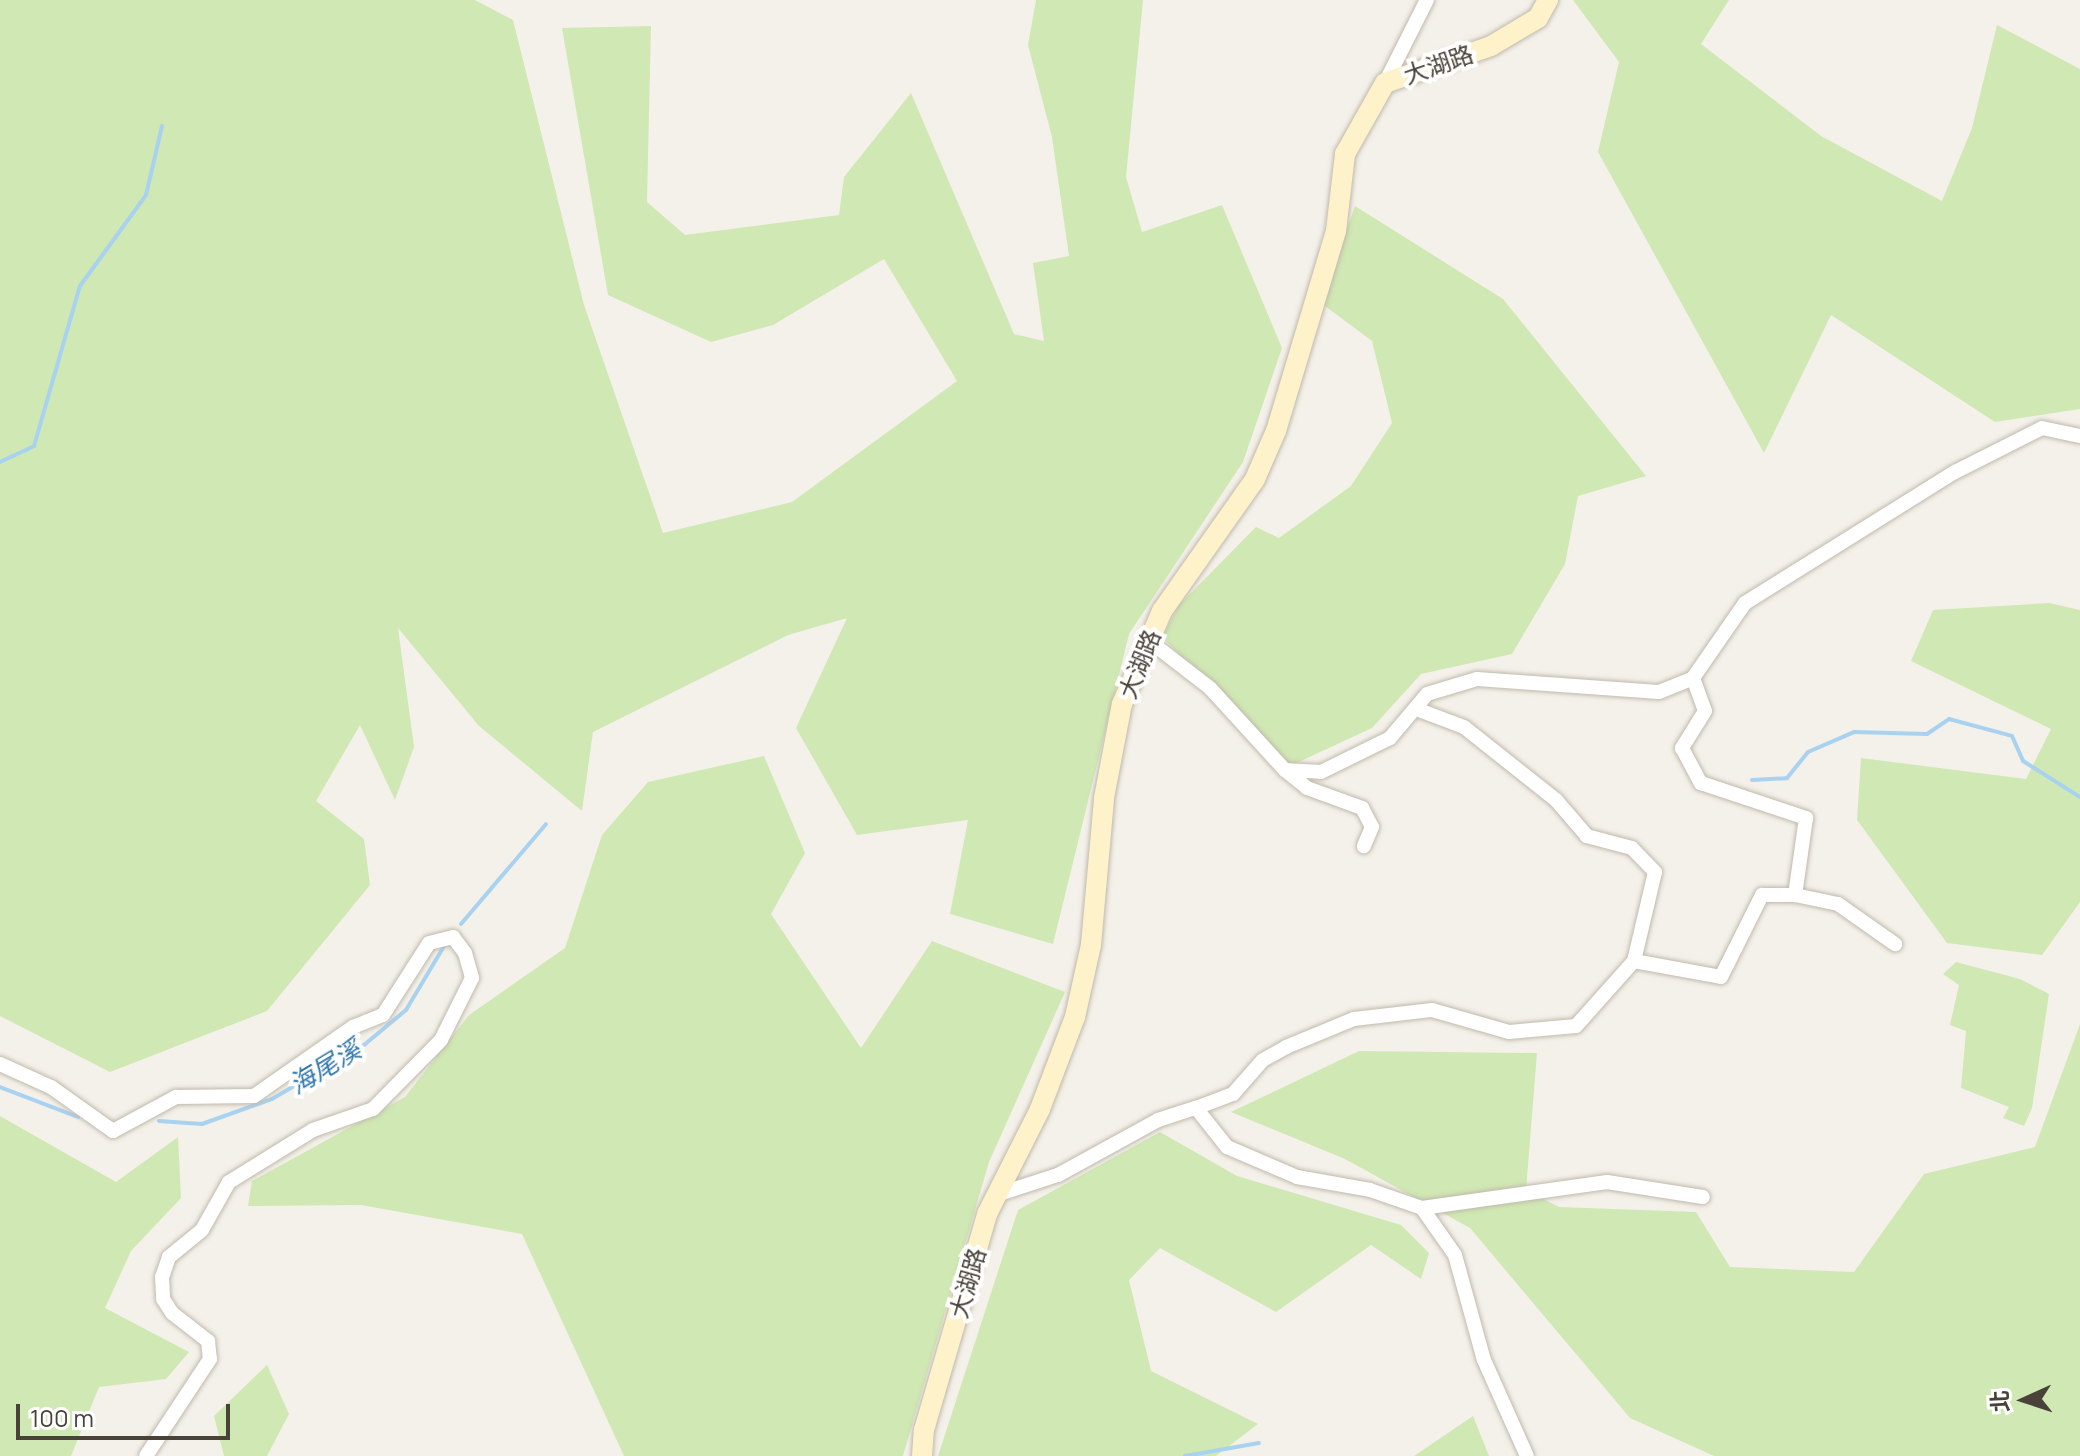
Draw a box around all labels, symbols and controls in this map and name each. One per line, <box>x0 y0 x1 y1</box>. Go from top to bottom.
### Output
street label: 大湖路 <box>1399 39 1477 89</box>
street label: 大湖路 <box>1112 625 1166 703</box>
water label: 海尾溪 <box>284 1034 366 1100</box>
street label: 大湖路 <box>943 1244 991 1322</box>
north arrow <box>1984 1360 2064 1440</box>
scale bar <box>20 1388 234 1438</box>
text: 北 <box>1984 1389 2016 1413</box>
text: 100 m <box>30 1401 94 1434</box>

